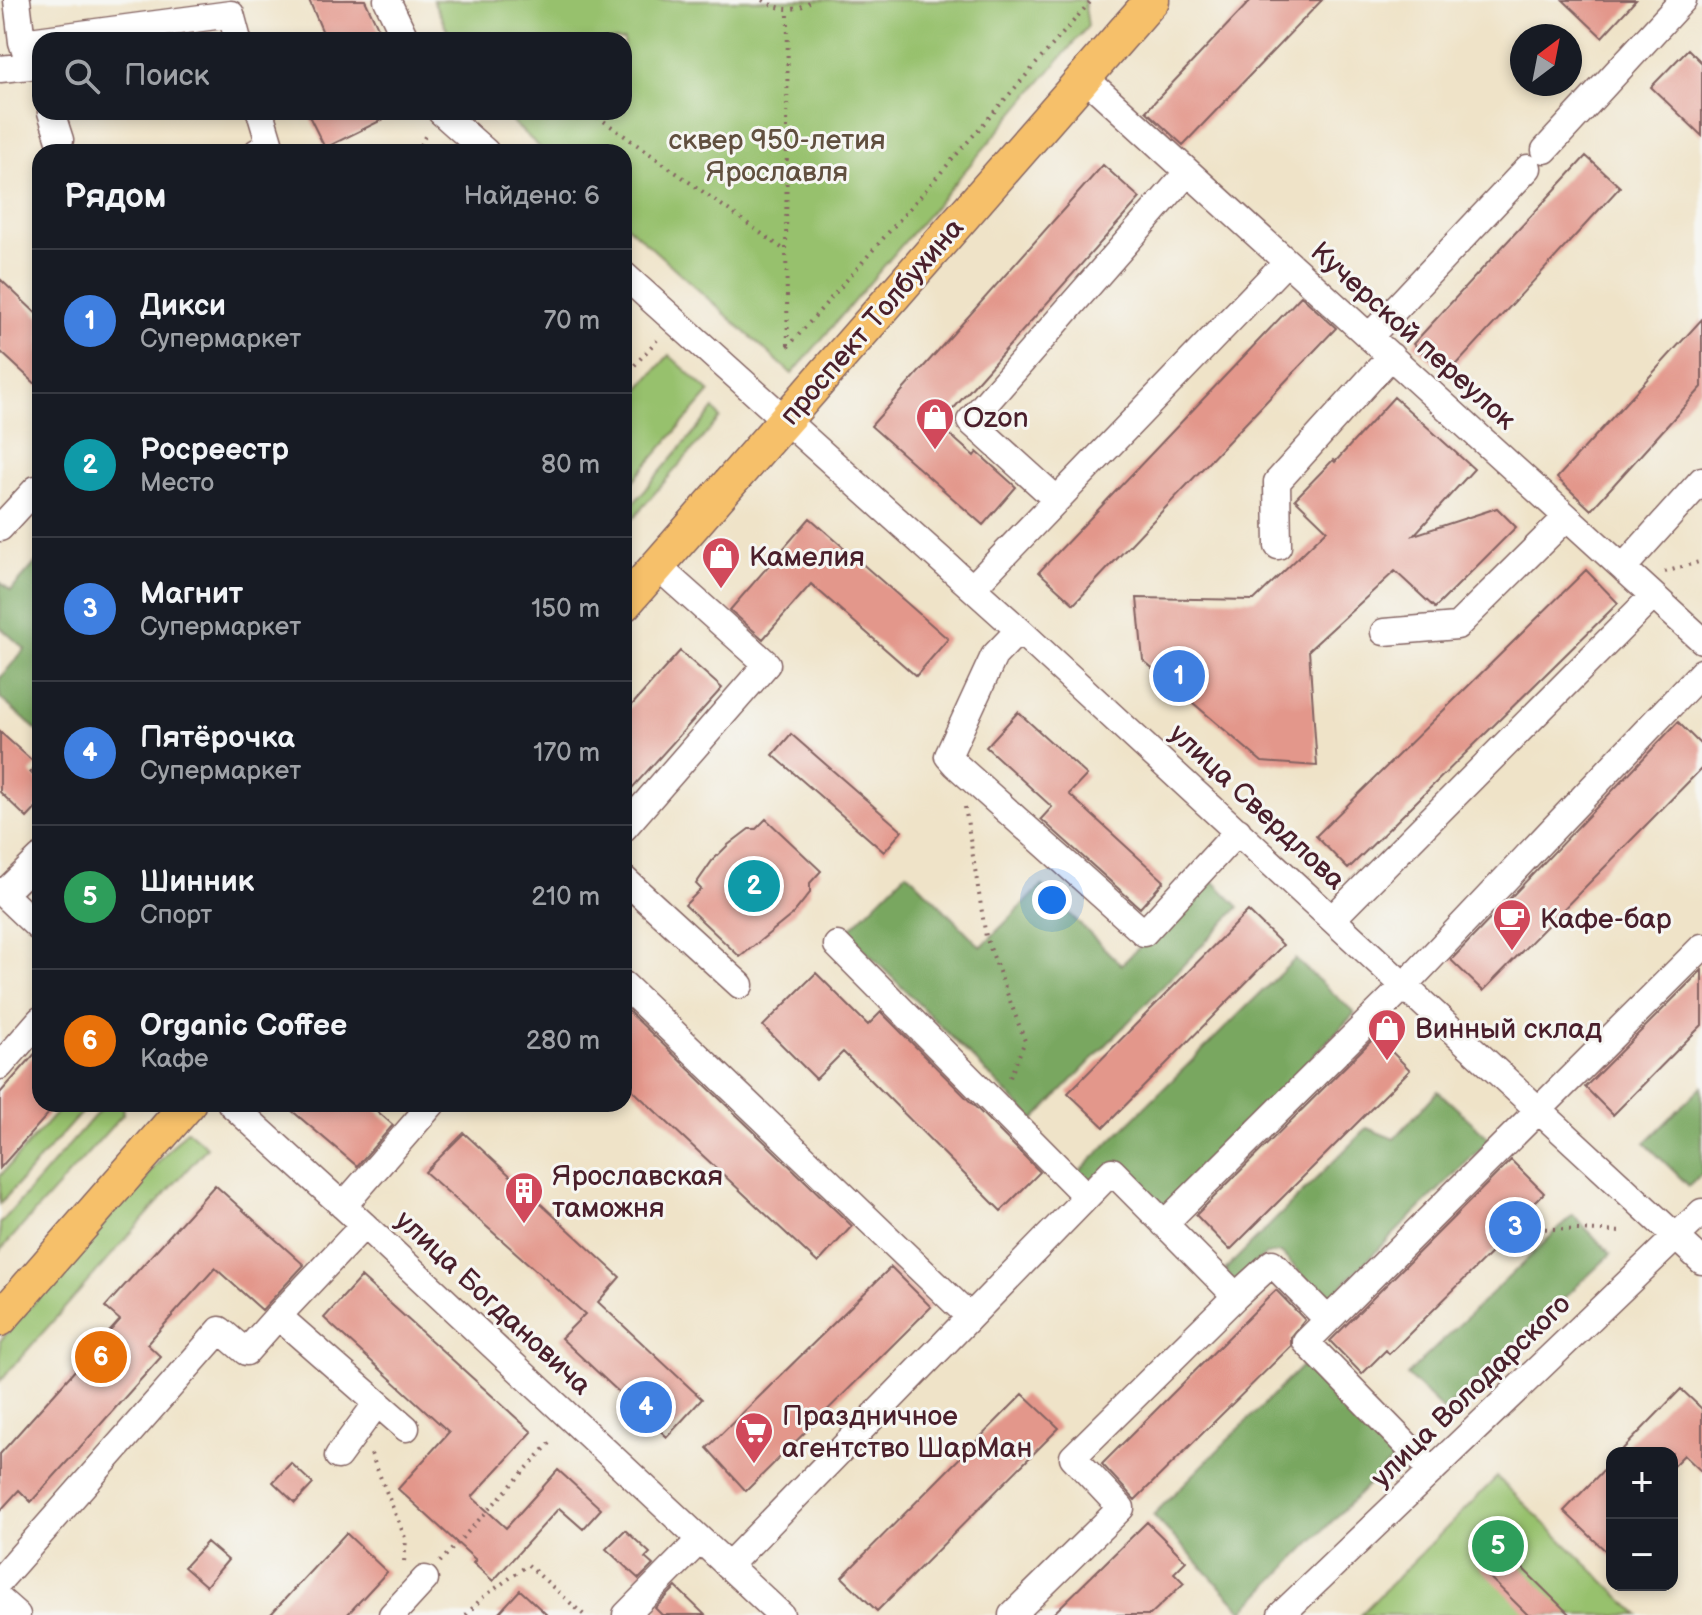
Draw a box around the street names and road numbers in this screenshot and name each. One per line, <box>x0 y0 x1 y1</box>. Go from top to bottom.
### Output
street label: проспект Толбухина <box>773 212 971 432</box>
street label: Кучерской переулок <box>1304 235 1522 437</box>
street label: улица Свердлова <box>1162 717 1352 897</box>
street label: улица Богдановича <box>388 1204 598 1403</box>
street label: улица Володарского <box>1365 1288 1577 1495</box>

